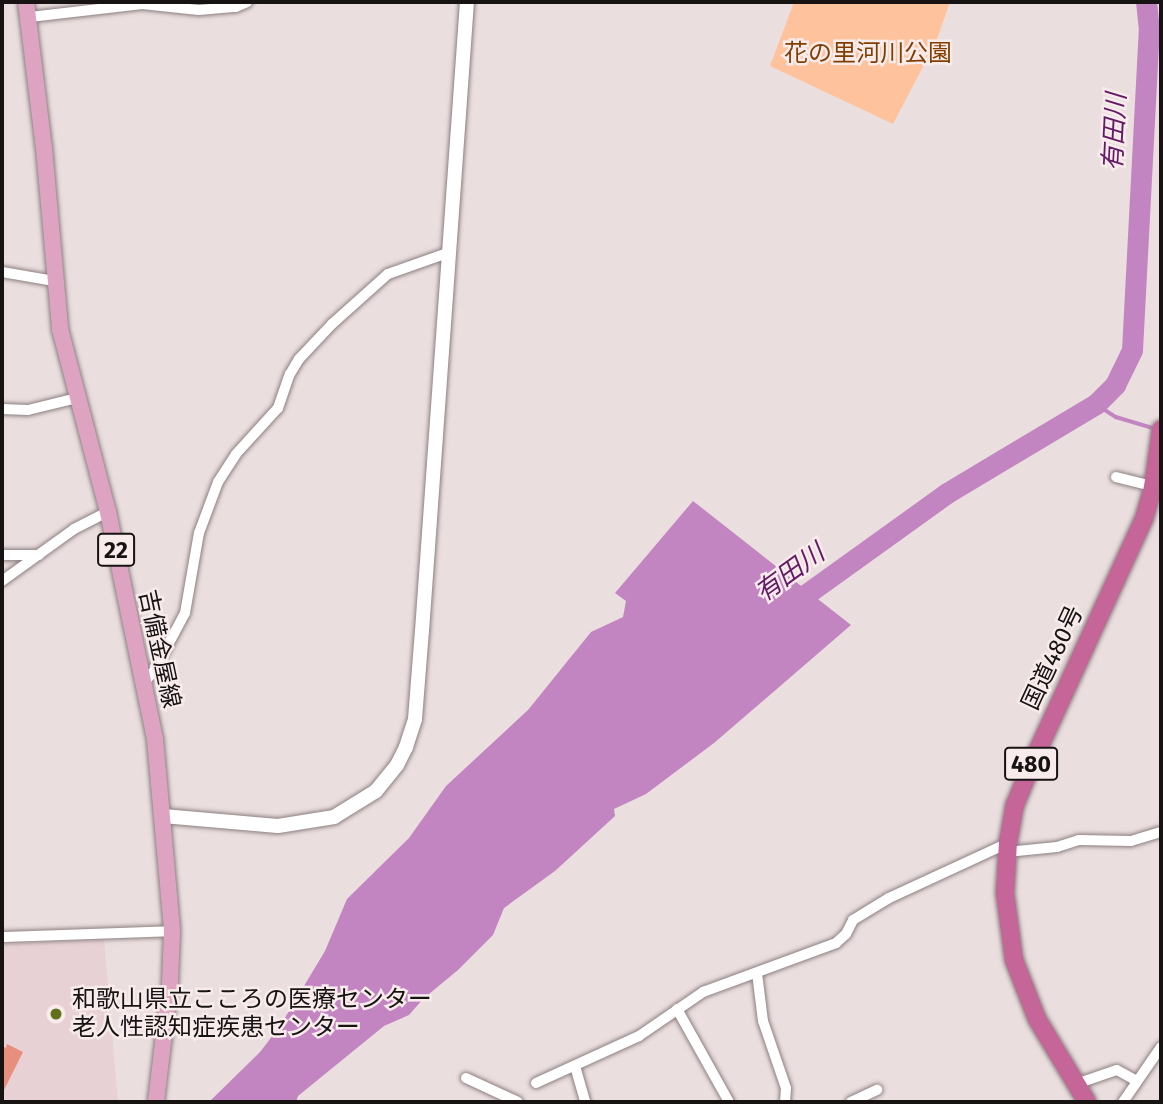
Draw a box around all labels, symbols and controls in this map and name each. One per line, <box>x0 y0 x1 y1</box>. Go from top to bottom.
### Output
park label: 花の里河川公園 <box>784 40 952 68</box>
water label: 有田川 <box>1097 92 1133 172</box>
road number: 22 <box>97 530 135 570</box>
water label: 有田川 <box>749 537 831 609</box>
street label: 吉備金屋線 <box>132 587 186 711</box>
street label: 国道480号 <box>1016 601 1090 715</box>
road number: 480 <box>1003 744 1059 784</box>
place label: 和歌山県立こころの医療センター 老人性認知症疾患センター <box>72 986 432 1042</box>
marker: 和歌山県立こころの医療センター 老人性認知症疾患センター <box>46 1004 66 1024</box>

